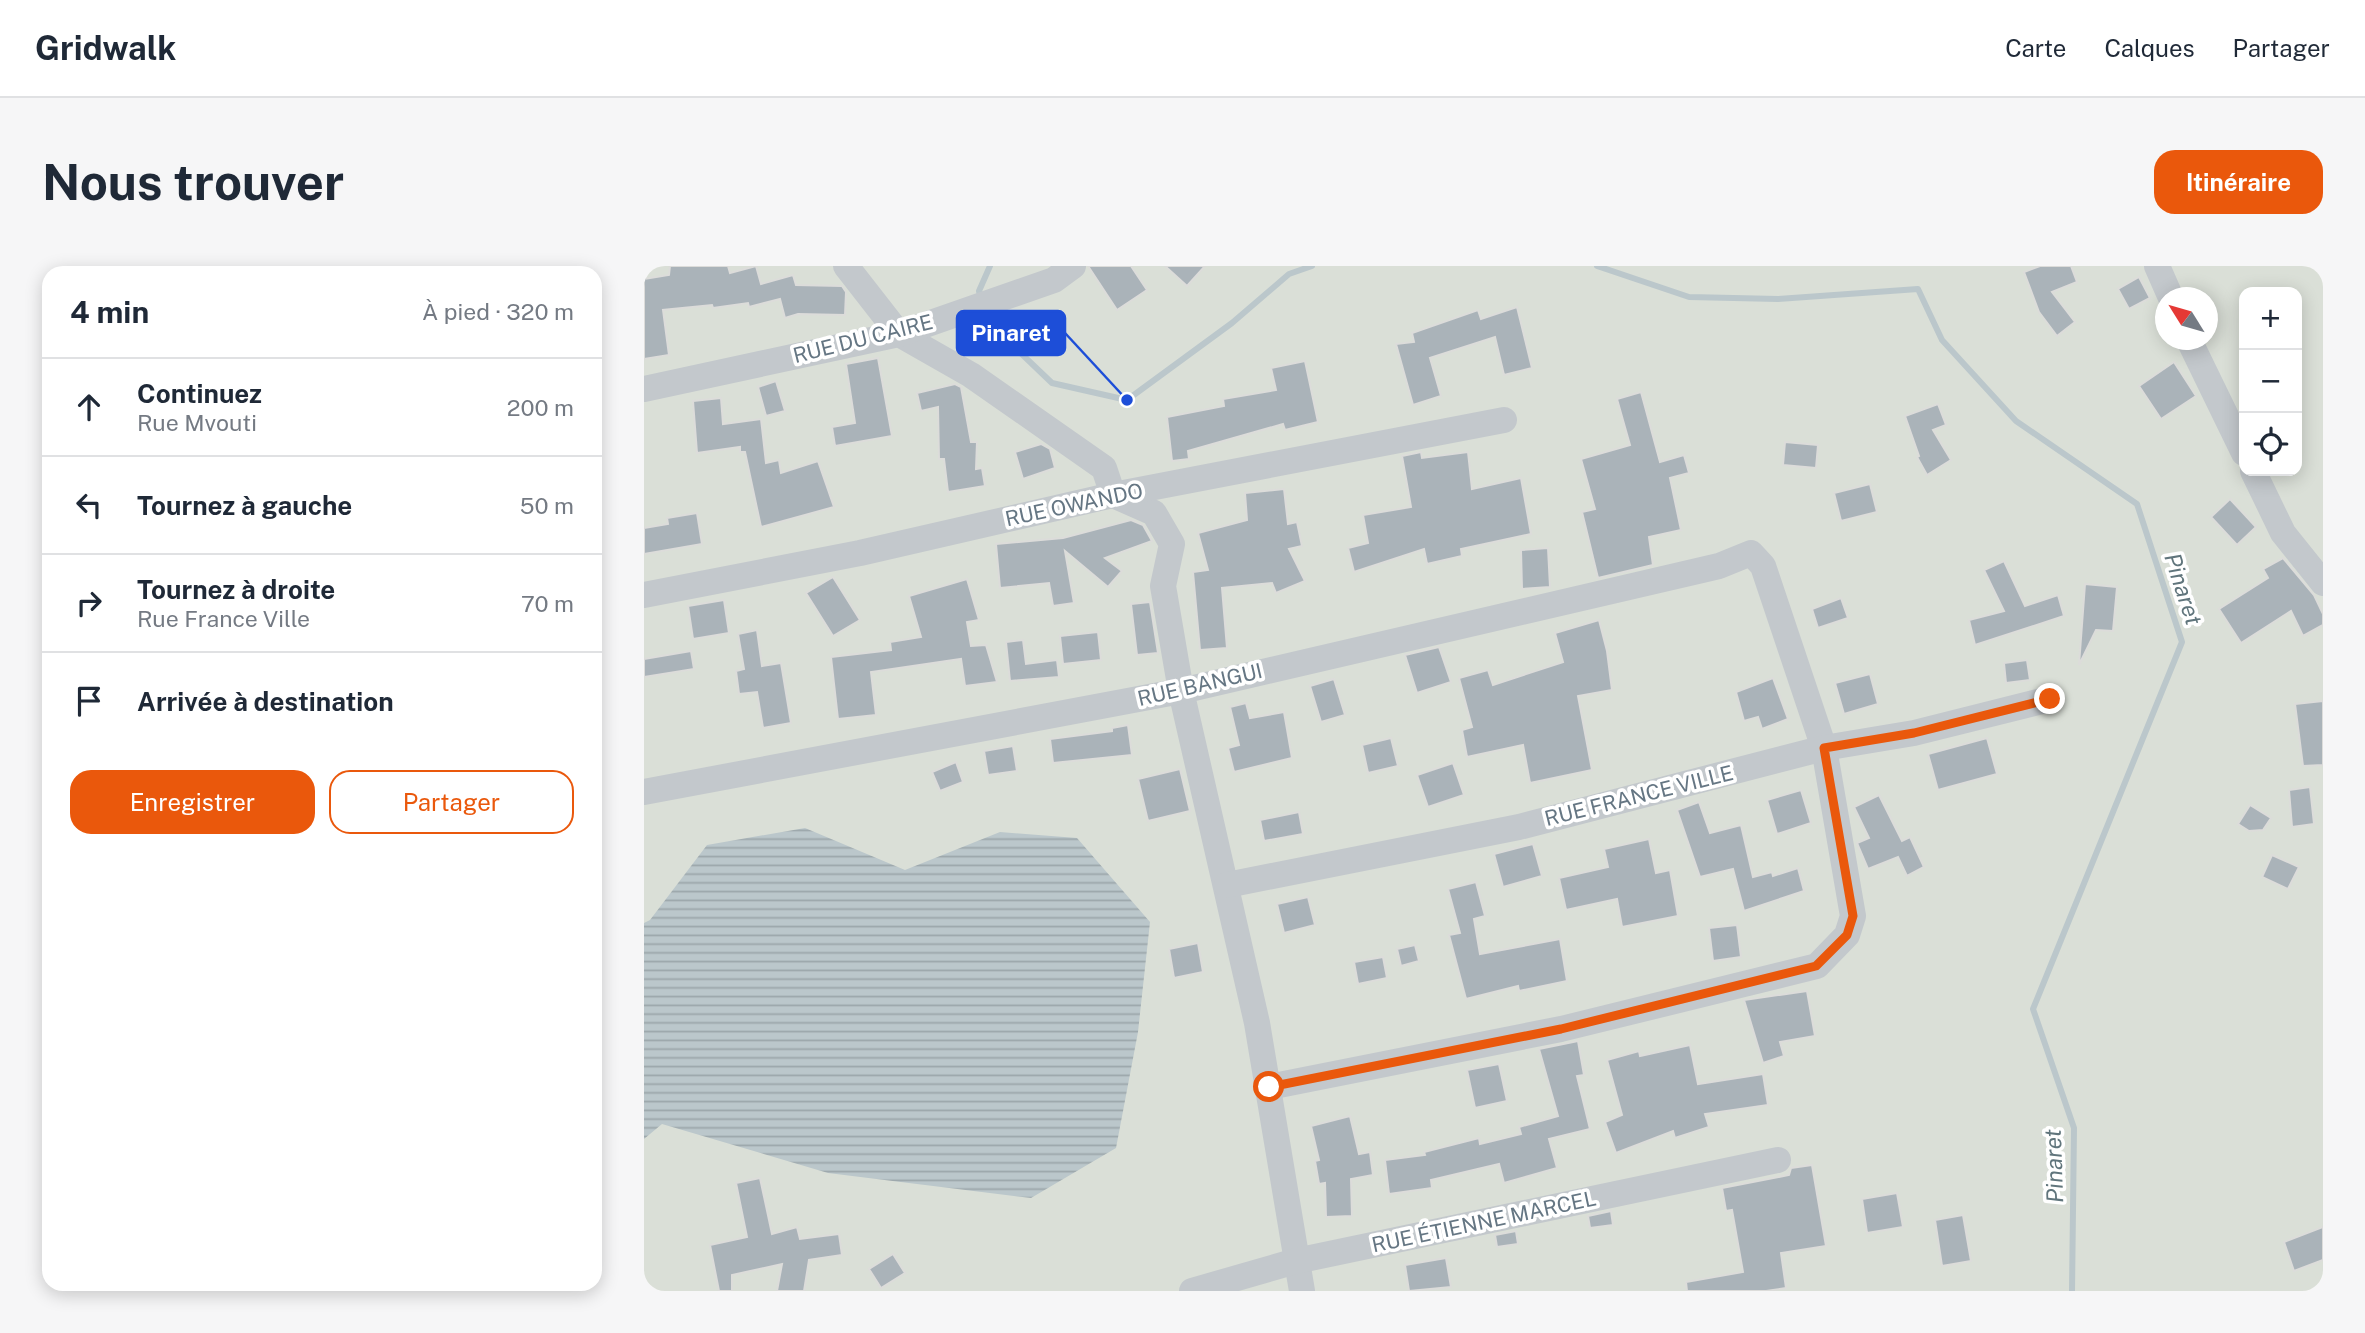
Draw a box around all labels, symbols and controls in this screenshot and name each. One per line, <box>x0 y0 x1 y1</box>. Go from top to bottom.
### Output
text: Gridwalk <box>35 29 176 67</box>
text: Carte <box>2005 34 2066 62</box>
text: Calques <box>2104 34 2195 62</box>
text: Partager <box>2233 34 2330 62</box>
button: Itinéraire <box>2154 150 2323 214</box>
text: Nous trouver <box>42 153 344 211</box>
north arrow <box>2155 287 2218 350</box>
map controls <box>2239 287 2302 476</box>
button: + <box>2239 287 2302 350</box>
text: 4 min <box>70 294 149 330</box>
text: À pied · 320 m <box>422 298 574 325</box>
street label: RUE DU CAIRE <box>790 309 935 368</box>
callout: Pinaret <box>957 311 1065 355</box>
text: Pinaret <box>971 319 1051 346</box>
button: − <box>2239 350 2302 413</box>
text: Continuez <box>137 378 262 409</box>
icon: ahead <box>70 388 108 426</box>
text: 200 m <box>507 394 574 421</box>
text: Rue Mvouti <box>137 409 257 436</box>
button: locate <box>2239 413 2302 476</box>
street label: RUE OWANDO <box>1003 478 1145 531</box>
icon: left <box>70 486 108 524</box>
text: Tournez à gauche <box>137 490 352 521</box>
text: 50 m <box>520 492 574 519</box>
water label: Pinaret <box>2159 549 2208 629</box>
text: Tournez à droite <box>137 574 335 605</box>
icon: right <box>70 584 108 622</box>
text: 70 m <box>521 590 574 617</box>
text: Rue France Ville <box>137 605 310 632</box>
street label: RUE BANGUI <box>1135 658 1265 711</box>
icon: arrive <box>70 682 108 720</box>
route end <box>2034 683 2065 714</box>
text: Arrivée à destination <box>137 686 394 717</box>
street label: RUE FRANCE VILLE <box>1542 760 1736 831</box>
button: Enregistrer <box>70 770 315 834</box>
button: Partager <box>329 770 574 834</box>
route start <box>1253 1071 1284 1102</box>
water label: Pinaret <box>2039 1128 2068 1204</box>
street label: RUE ÉTIENNE MARCEL <box>1369 1186 1598 1258</box>

